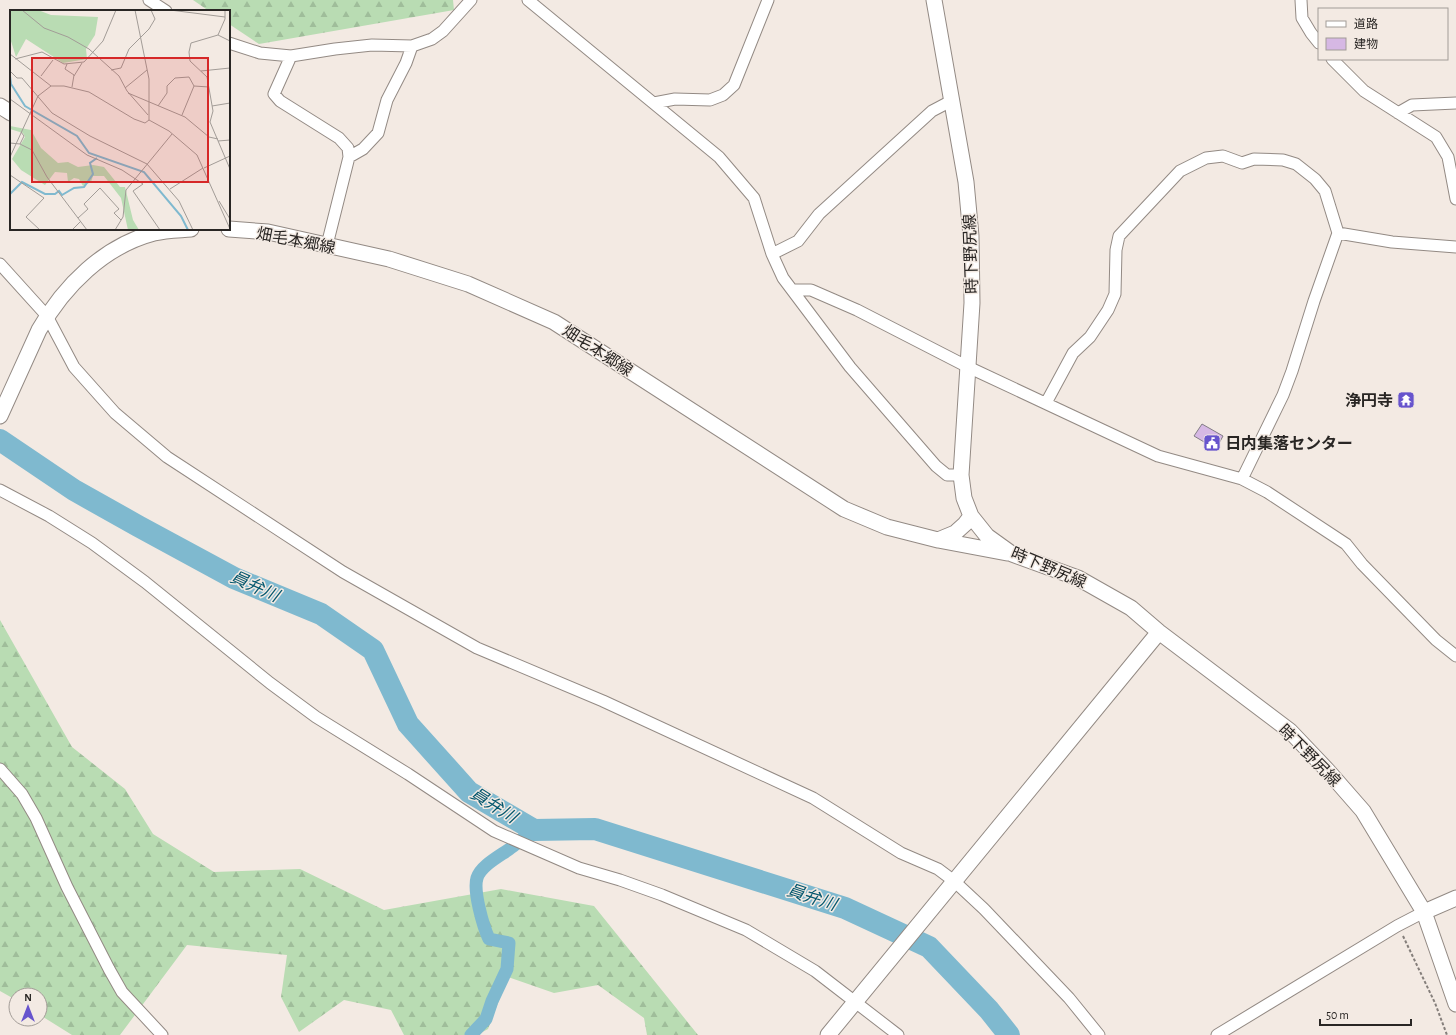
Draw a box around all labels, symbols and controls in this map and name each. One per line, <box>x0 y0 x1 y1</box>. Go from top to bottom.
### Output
legend <box>1318 8 1448 60</box>
inset map <box>10 10 230 230</box>
text: 道路 <box>1354 17 1378 30</box>
text: 建物 <box>1354 37 1378 50</box>
street label: 時下野尻線 <box>961 214 980 294</box>
street label: 畑毛本郷線 <box>255 225 337 256</box>
street label: 畑毛本郷線 <box>560 322 636 379</box>
temple icon: 浄円寺 <box>1396 390 1416 410</box>
place label: 浄円寺 <box>1345 392 1393 409</box>
public building icon: 日内集落センター <box>1202 433 1222 453</box>
place label: 日内集落センター <box>1225 435 1353 452</box>
street label: 時下野尻線 <box>1009 544 1089 591</box>
water label: 員弁川 <box>228 567 284 605</box>
street label: 時下野尻線 <box>1275 721 1344 790</box>
water label: 員弁川 <box>468 784 522 827</box>
water label: 員弁川 <box>785 881 841 914</box>
north arrow <box>8 987 48 1027</box>
text: N <box>24 992 32 1003</box>
scale bar <box>1320 1001 1411 1027</box>
text: 50 m <box>1326 1009 1349 1021</box>

